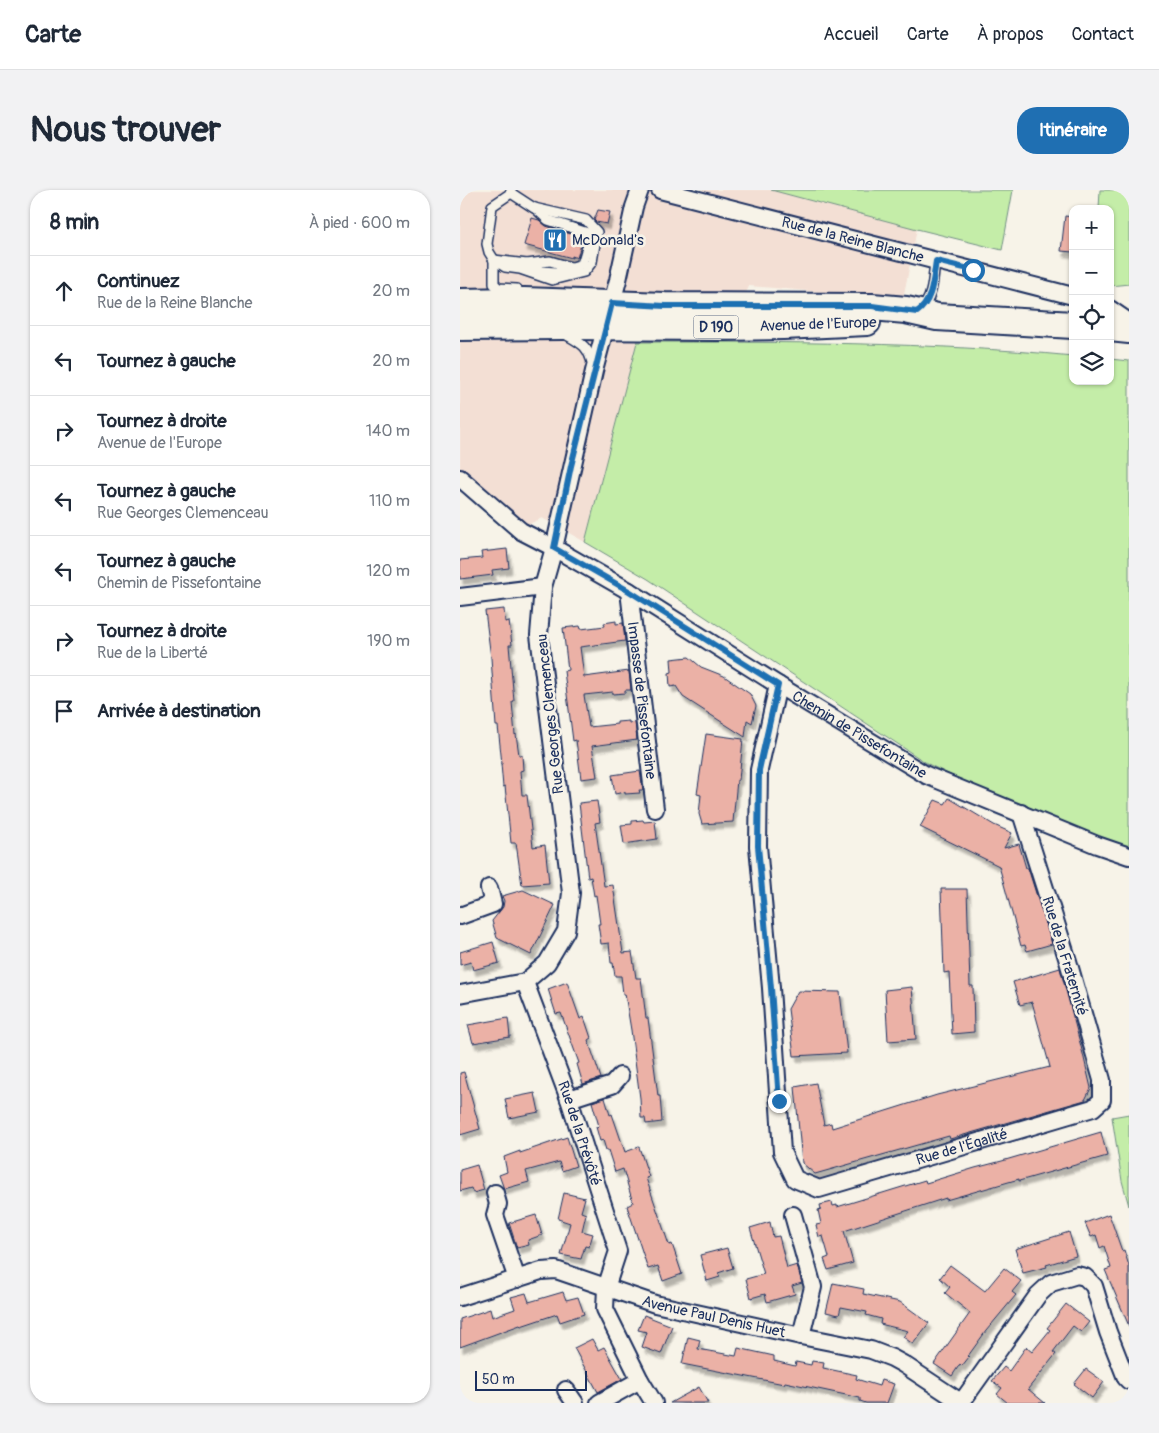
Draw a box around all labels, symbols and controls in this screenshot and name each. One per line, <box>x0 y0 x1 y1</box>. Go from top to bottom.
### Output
text: Carte <box>25 20 81 49</box>
text: Accueil <box>823 23 879 46</box>
text: Carte <box>907 23 949 46</box>
text: À propos <box>977 23 1043 46</box>
text: Contact <box>1071 23 1134 46</box>
button: Itinéraire <box>1017 107 1129 154</box>
text: Nous trouver <box>30 108 221 152</box>
map controls <box>1069 205 1114 385</box>
button: + <box>1069 205 1114 250</box>
text: 8 min <box>50 209 99 236</box>
text: À pied · 600 m <box>309 213 410 233</box>
street label: Rue de la Reine Blanche <box>780 213 926 267</box>
restaurant icon: McDonald's <box>542 227 568 253</box>
place label: McDonald's <box>572 231 644 250</box>
button: − <box>1069 250 1114 295</box>
route start <box>962 259 985 282</box>
text: Continuez <box>97 269 180 293</box>
icon: ahead <box>50 277 78 305</box>
text: 20 m <box>372 281 410 301</box>
text: Rue de la Reine Blanche <box>97 293 252 313</box>
button: locate <box>1069 295 1114 340</box>
street label: Avenue de l'Europe <box>759 313 877 336</box>
road number: D 190 <box>694 315 738 338</box>
button: layers <box>1069 340 1114 385</box>
icon: left <box>50 347 78 375</box>
text: Tournez à gauche <box>97 349 236 373</box>
text: 20 m <box>372 351 410 371</box>
text: Tournez à droite <box>97 409 227 433</box>
icon: right <box>50 417 78 445</box>
text: 140 m <box>366 421 410 441</box>
text: Avenue de l'Europe <box>97 433 222 453</box>
text: Tournez à gauche <box>97 479 236 503</box>
icon: left <box>50 487 78 515</box>
text: 110 m <box>369 491 410 511</box>
text: Rue Georges Clemenceau <box>97 503 268 523</box>
text: Tournez à gauche <box>97 549 236 573</box>
icon: left <box>50 557 78 585</box>
text: 120 m <box>366 561 410 581</box>
text: Chemin de Pissefontaine <box>97 573 261 593</box>
text: Tournez à droite <box>97 619 227 643</box>
street label: Impasse de Pissefontaine <box>623 620 660 781</box>
icon: right <box>50 627 78 655</box>
text: 190 m <box>367 631 410 651</box>
street label: Rue Georges Clemenceau <box>533 633 568 795</box>
text: Rue de la Liberté <box>97 643 208 663</box>
street label: Chemin de Pissefontaine <box>789 687 931 783</box>
icon: arrive <box>50 697 78 725</box>
text: Arrivée à destination <box>97 699 261 723</box>
street label: Rue de la Fraternité <box>1037 894 1092 1018</box>
street label: Rue de la Prévôté <box>553 1078 605 1188</box>
route end <box>768 1090 791 1113</box>
street label: Rue de l'Égalité <box>914 1125 1010 1170</box>
street label: Avenue Paul Denis Huet <box>639 1291 788 1343</box>
scale bar <box>475 1368 588 1391</box>
text: 50 m <box>482 1371 515 1388</box>

